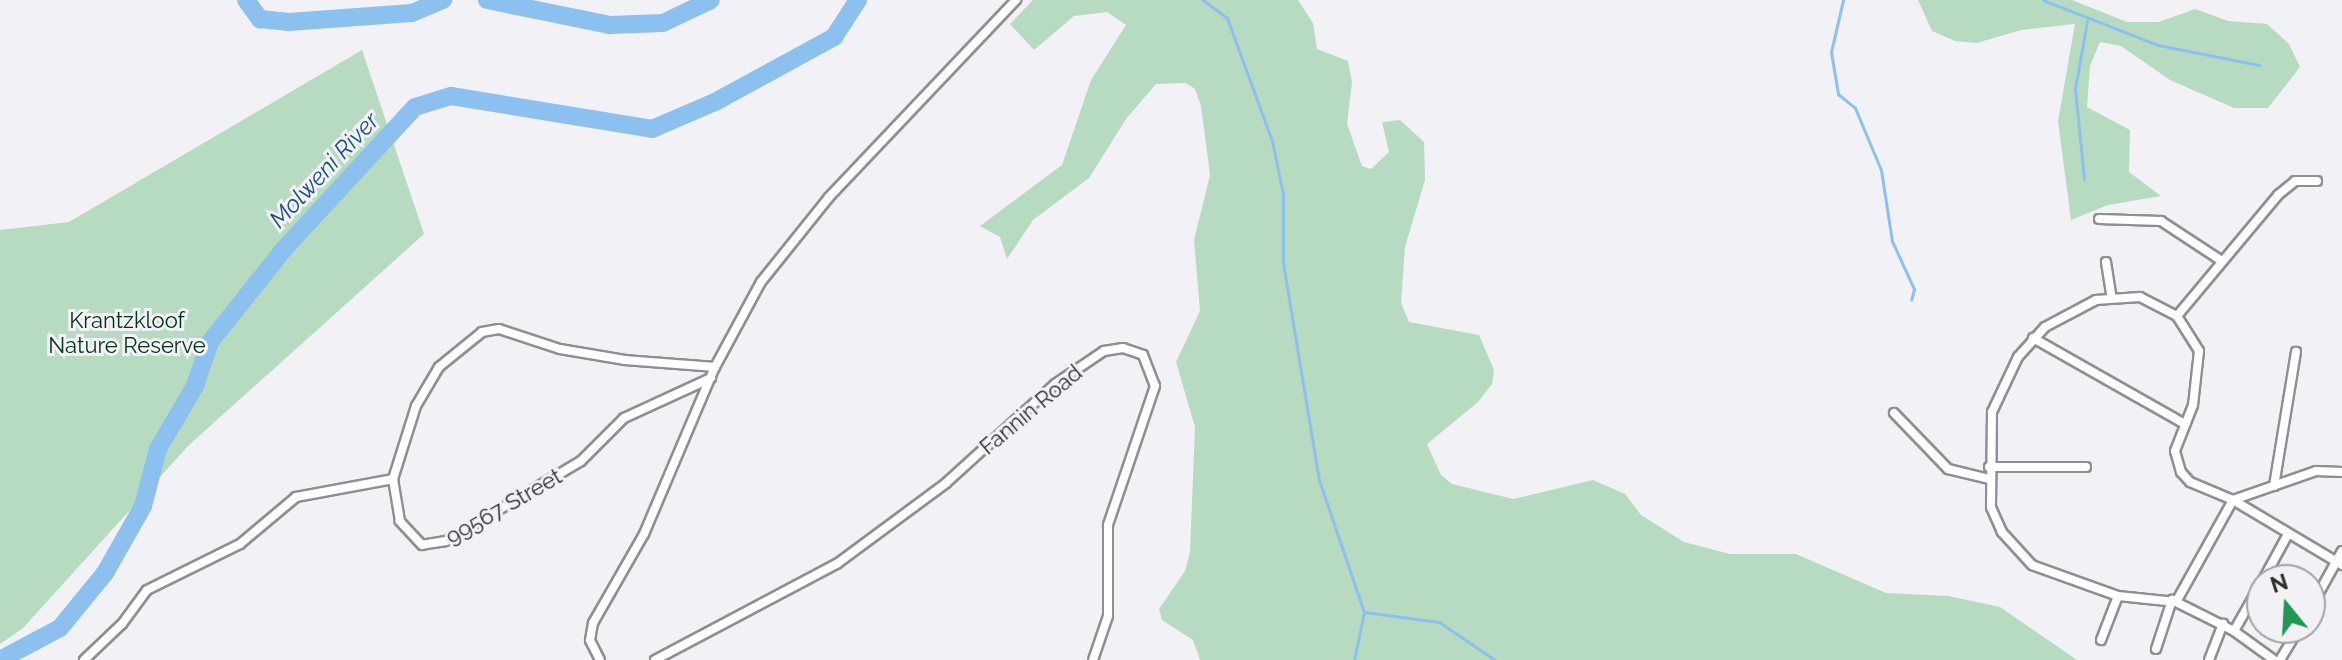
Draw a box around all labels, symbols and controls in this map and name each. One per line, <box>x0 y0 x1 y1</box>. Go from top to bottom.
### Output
water label: Molweni River <box>263 106 385 234</box>
park label: Krantzkloof Nature Reserve <box>48 307 206 358</box>
street label: Fannin Road <box>975 360 1087 460</box>
street label: 99567 Street <box>441 463 567 551</box>
north arrow <box>2246 564 2326 644</box>
text: N <box>2267 568 2291 598</box>

